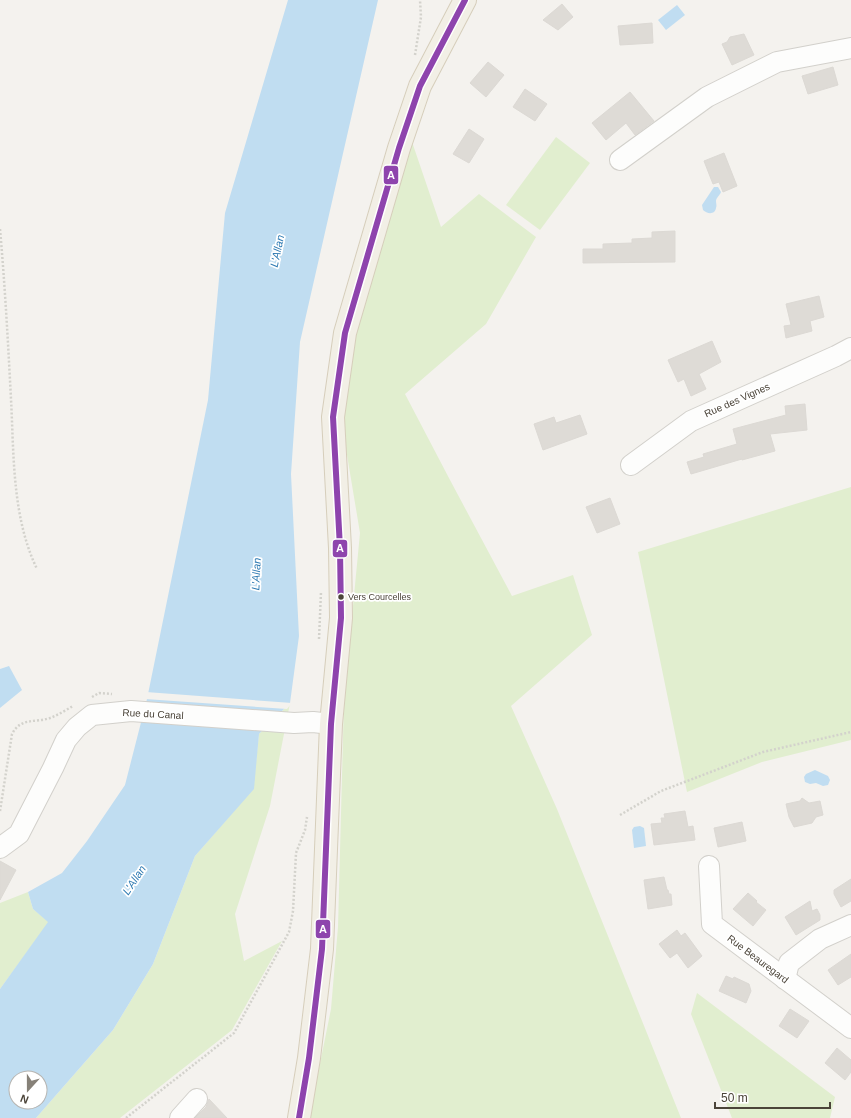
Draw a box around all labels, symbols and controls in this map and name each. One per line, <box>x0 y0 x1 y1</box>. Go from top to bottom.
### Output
line badge: A <box>383 165 399 185</box>
text: A <box>387 169 395 181</box>
water label: L'Allan <box>268 234 286 268</box>
street label: Rue des Vignes <box>703 381 771 419</box>
line badge: A <box>332 539 348 558</box>
text: A <box>336 542 344 554</box>
water label: L'Allan <box>249 557 263 591</box>
marker: Vers Courcelles <box>336 592 346 602</box>
place label: Vers Courcelles <box>348 592 412 602</box>
street label: Rue du Canal <box>122 707 184 721</box>
water label: L'Allan <box>120 863 148 897</box>
line badge: A <box>315 919 331 939</box>
text: A <box>319 923 327 935</box>
street label: Rue Beauregard <box>725 933 791 985</box>
north arrow <box>8 1070 48 1110</box>
scale bar <box>715 1084 830 1110</box>
text: 50 m <box>721 1091 748 1105</box>
text: N <box>19 1092 30 1106</box>

